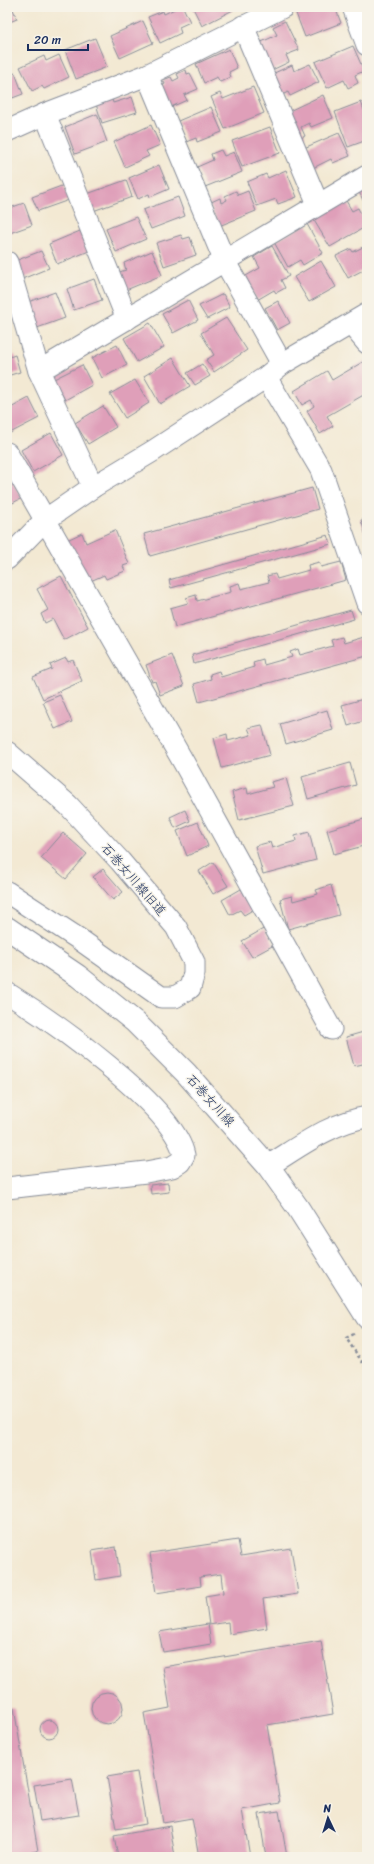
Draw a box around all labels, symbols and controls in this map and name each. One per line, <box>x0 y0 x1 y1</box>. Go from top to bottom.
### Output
scale bar <box>28 26 88 52</box>
text: 20 m <box>34 29 61 51</box>
street label: 石巻女川線旧道 <box>95 837 172 921</box>
street label: 石巻女川線 <box>180 1068 242 1133</box>
north arrow <box>308 1798 348 1838</box>
text: N <box>322 1799 332 1818</box>

